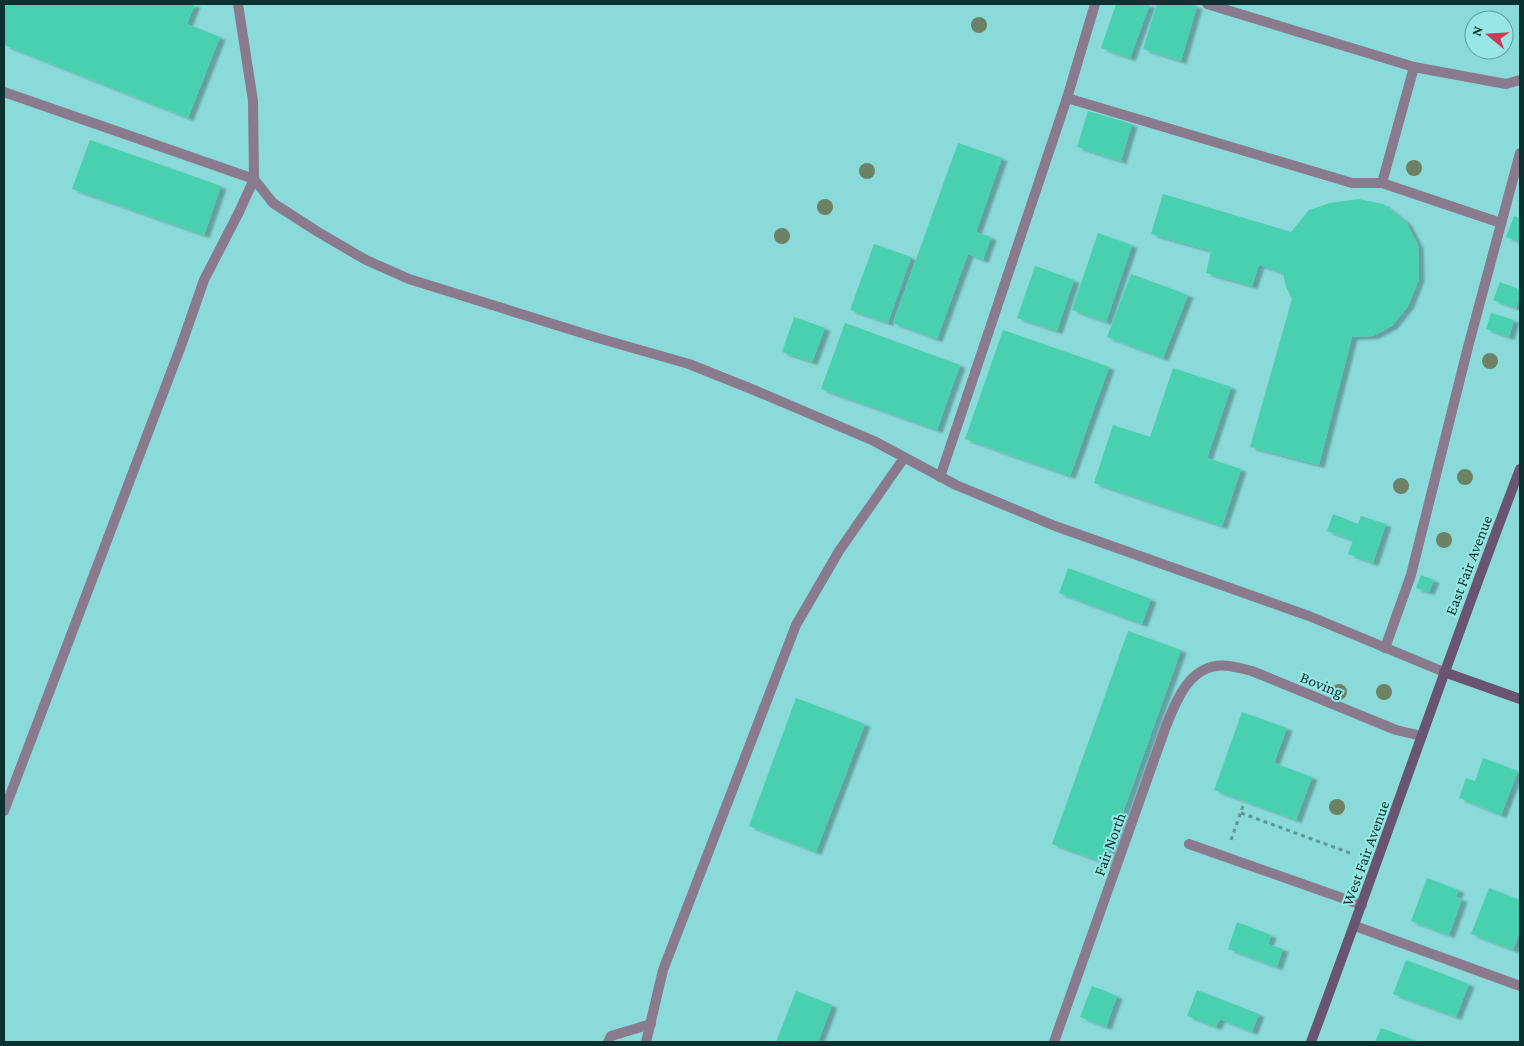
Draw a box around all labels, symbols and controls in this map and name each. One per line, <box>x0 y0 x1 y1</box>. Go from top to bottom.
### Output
north arrow <box>1464 10 1514 60</box>
text: N <box>1468 24 1486 38</box>
street label: East Fair Avenue <box>1442 513 1495 618</box>
street label: Boving <box>1298 668 1346 702</box>
street label: West Fair Avenue <box>1339 798 1392 908</box>
street label: Fair North <box>1090 810 1129 878</box>

